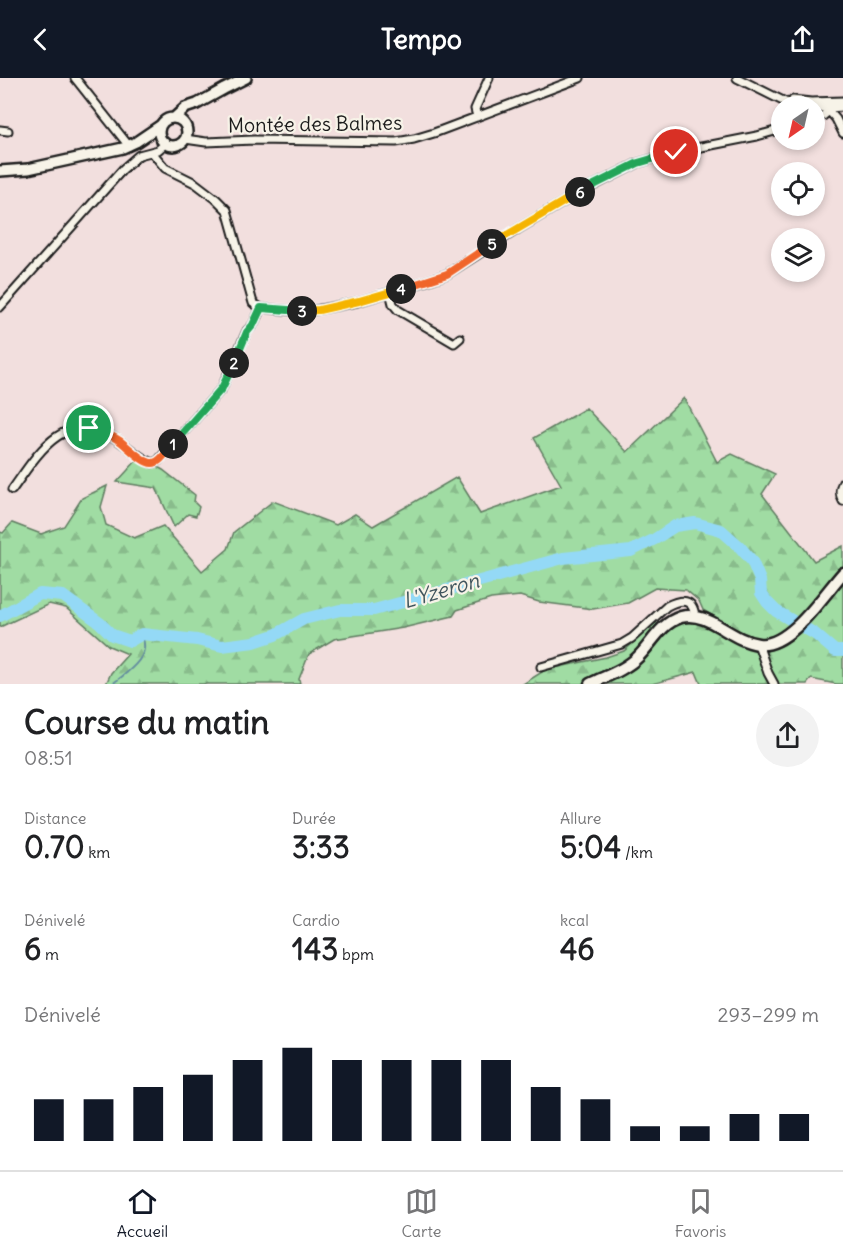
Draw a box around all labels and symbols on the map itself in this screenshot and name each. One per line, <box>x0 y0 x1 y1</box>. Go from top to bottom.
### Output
north arrow <box>771 96 825 150</box>
street label: Montée des Balmes <box>228 109 402 138</box>
pin <box>650 126 701 177</box>
pin: 6 <box>565 177 595 207</box>
pin: 5 <box>477 229 507 259</box>
pin: 4 <box>386 274 416 304</box>
pin: 3 <box>287 296 317 326</box>
pin: 2 <box>219 348 249 378</box>
pin <box>63 402 114 453</box>
pin: 1 <box>158 429 188 459</box>
water label: L'Yzeron <box>400 567 483 614</box>

